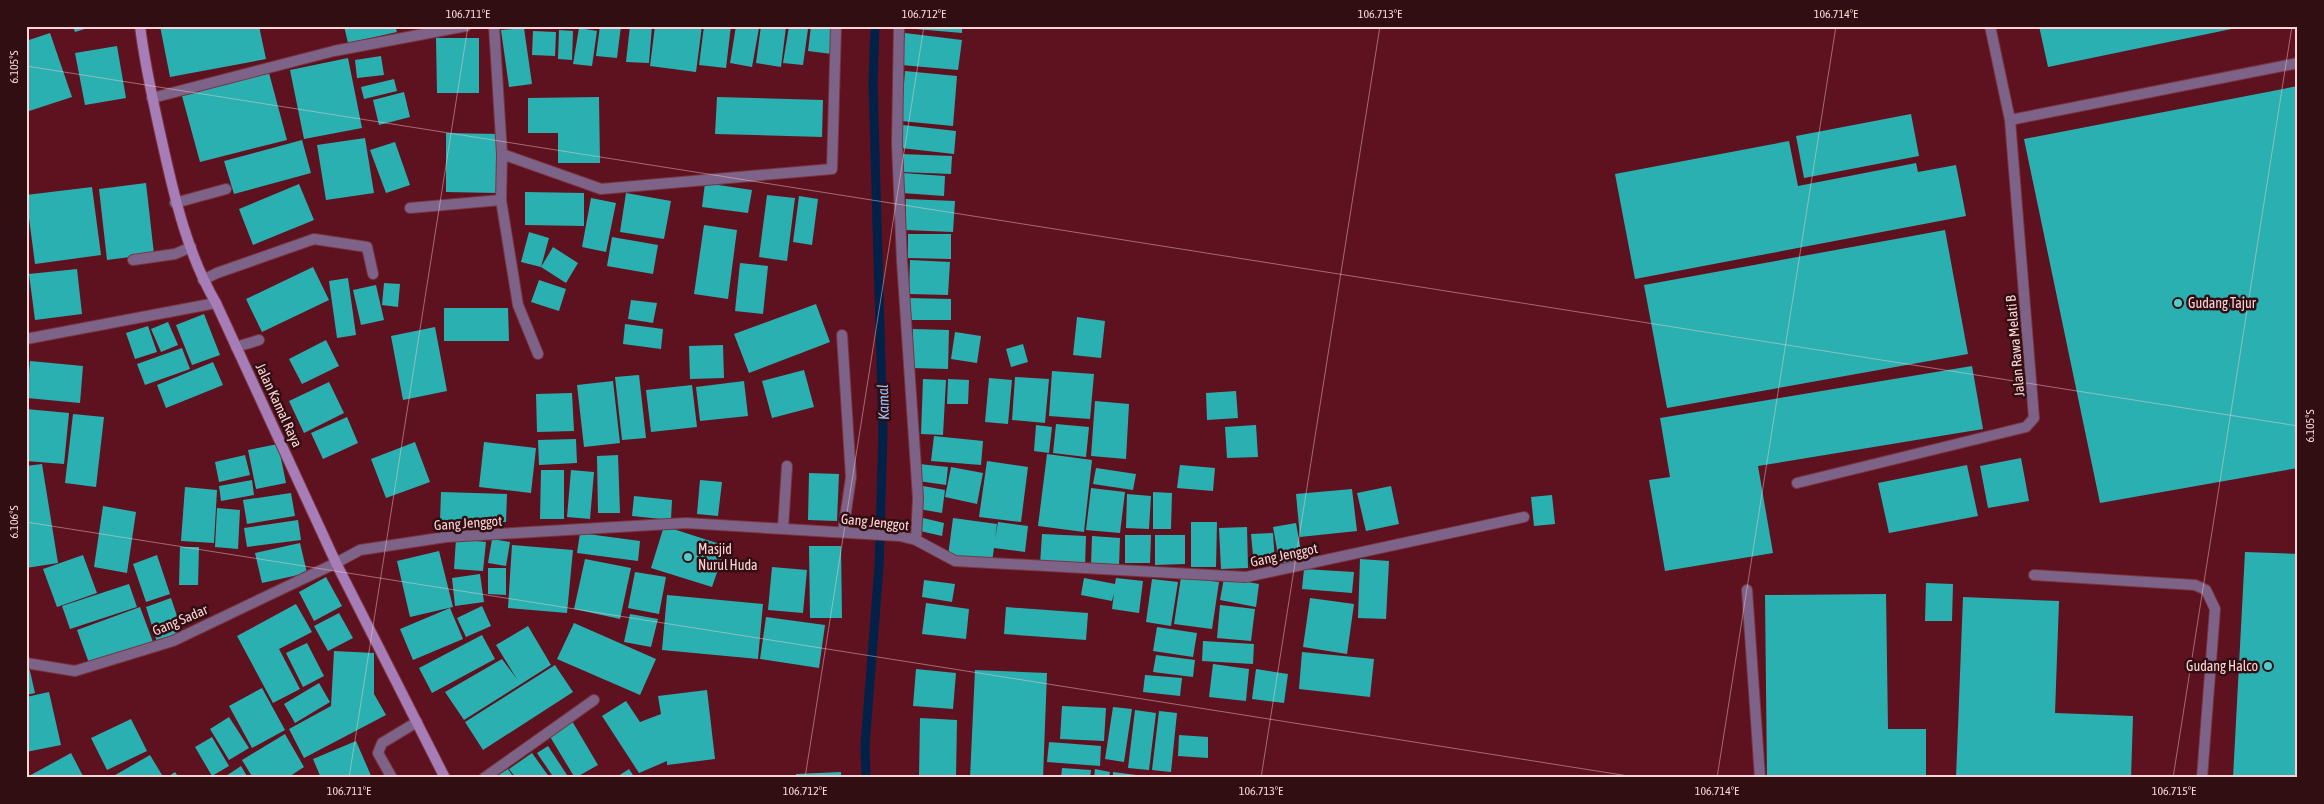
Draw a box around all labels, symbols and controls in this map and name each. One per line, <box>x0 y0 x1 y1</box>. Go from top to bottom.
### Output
text: 106.711°E <box>446 7 490 21</box>
text: 106.712°E <box>902 7 946 21</box>
text: 106.713°E <box>1358 7 1402 21</box>
text: 106.714°E <box>1814 7 1858 21</box>
text: 6.105°S <box>7 50 21 84</box>
street label: Jalan Rawa Melati B <box>2003 294 2027 397</box>
place label: Gudang Tajur <box>2188 295 2257 311</box>
marker: Gudang Tajur <box>2172 297 2184 309</box>
street label: Jalan Kamal Raya <box>253 360 305 450</box>
water label: Kamal <box>874 384 892 420</box>
text: 6.105°S <box>2303 409 2317 443</box>
text: 6.106°S <box>7 505 21 539</box>
street label: Gang Jenggot <box>840 510 910 534</box>
street label: Gang Jenggot <box>433 513 503 533</box>
street label: Gang Jenggot <box>1249 540 1319 570</box>
place label: Masjid Nurul Huda <box>698 541 758 573</box>
marker: Masjid Nurul Huda <box>682 551 694 563</box>
street label: Gang Sadar <box>150 601 211 639</box>
place label: Gudang Halco <box>2186 658 2258 674</box>
marker: Gudang Halco <box>2262 660 2274 672</box>
text: 106.711°E <box>327 784 371 798</box>
text: 106.712°E <box>783 784 827 798</box>
text: 106.713°E <box>1239 784 1283 798</box>
text: 106.714°E <box>1695 784 1739 798</box>
text: 106.715°E <box>2152 784 2196 798</box>

